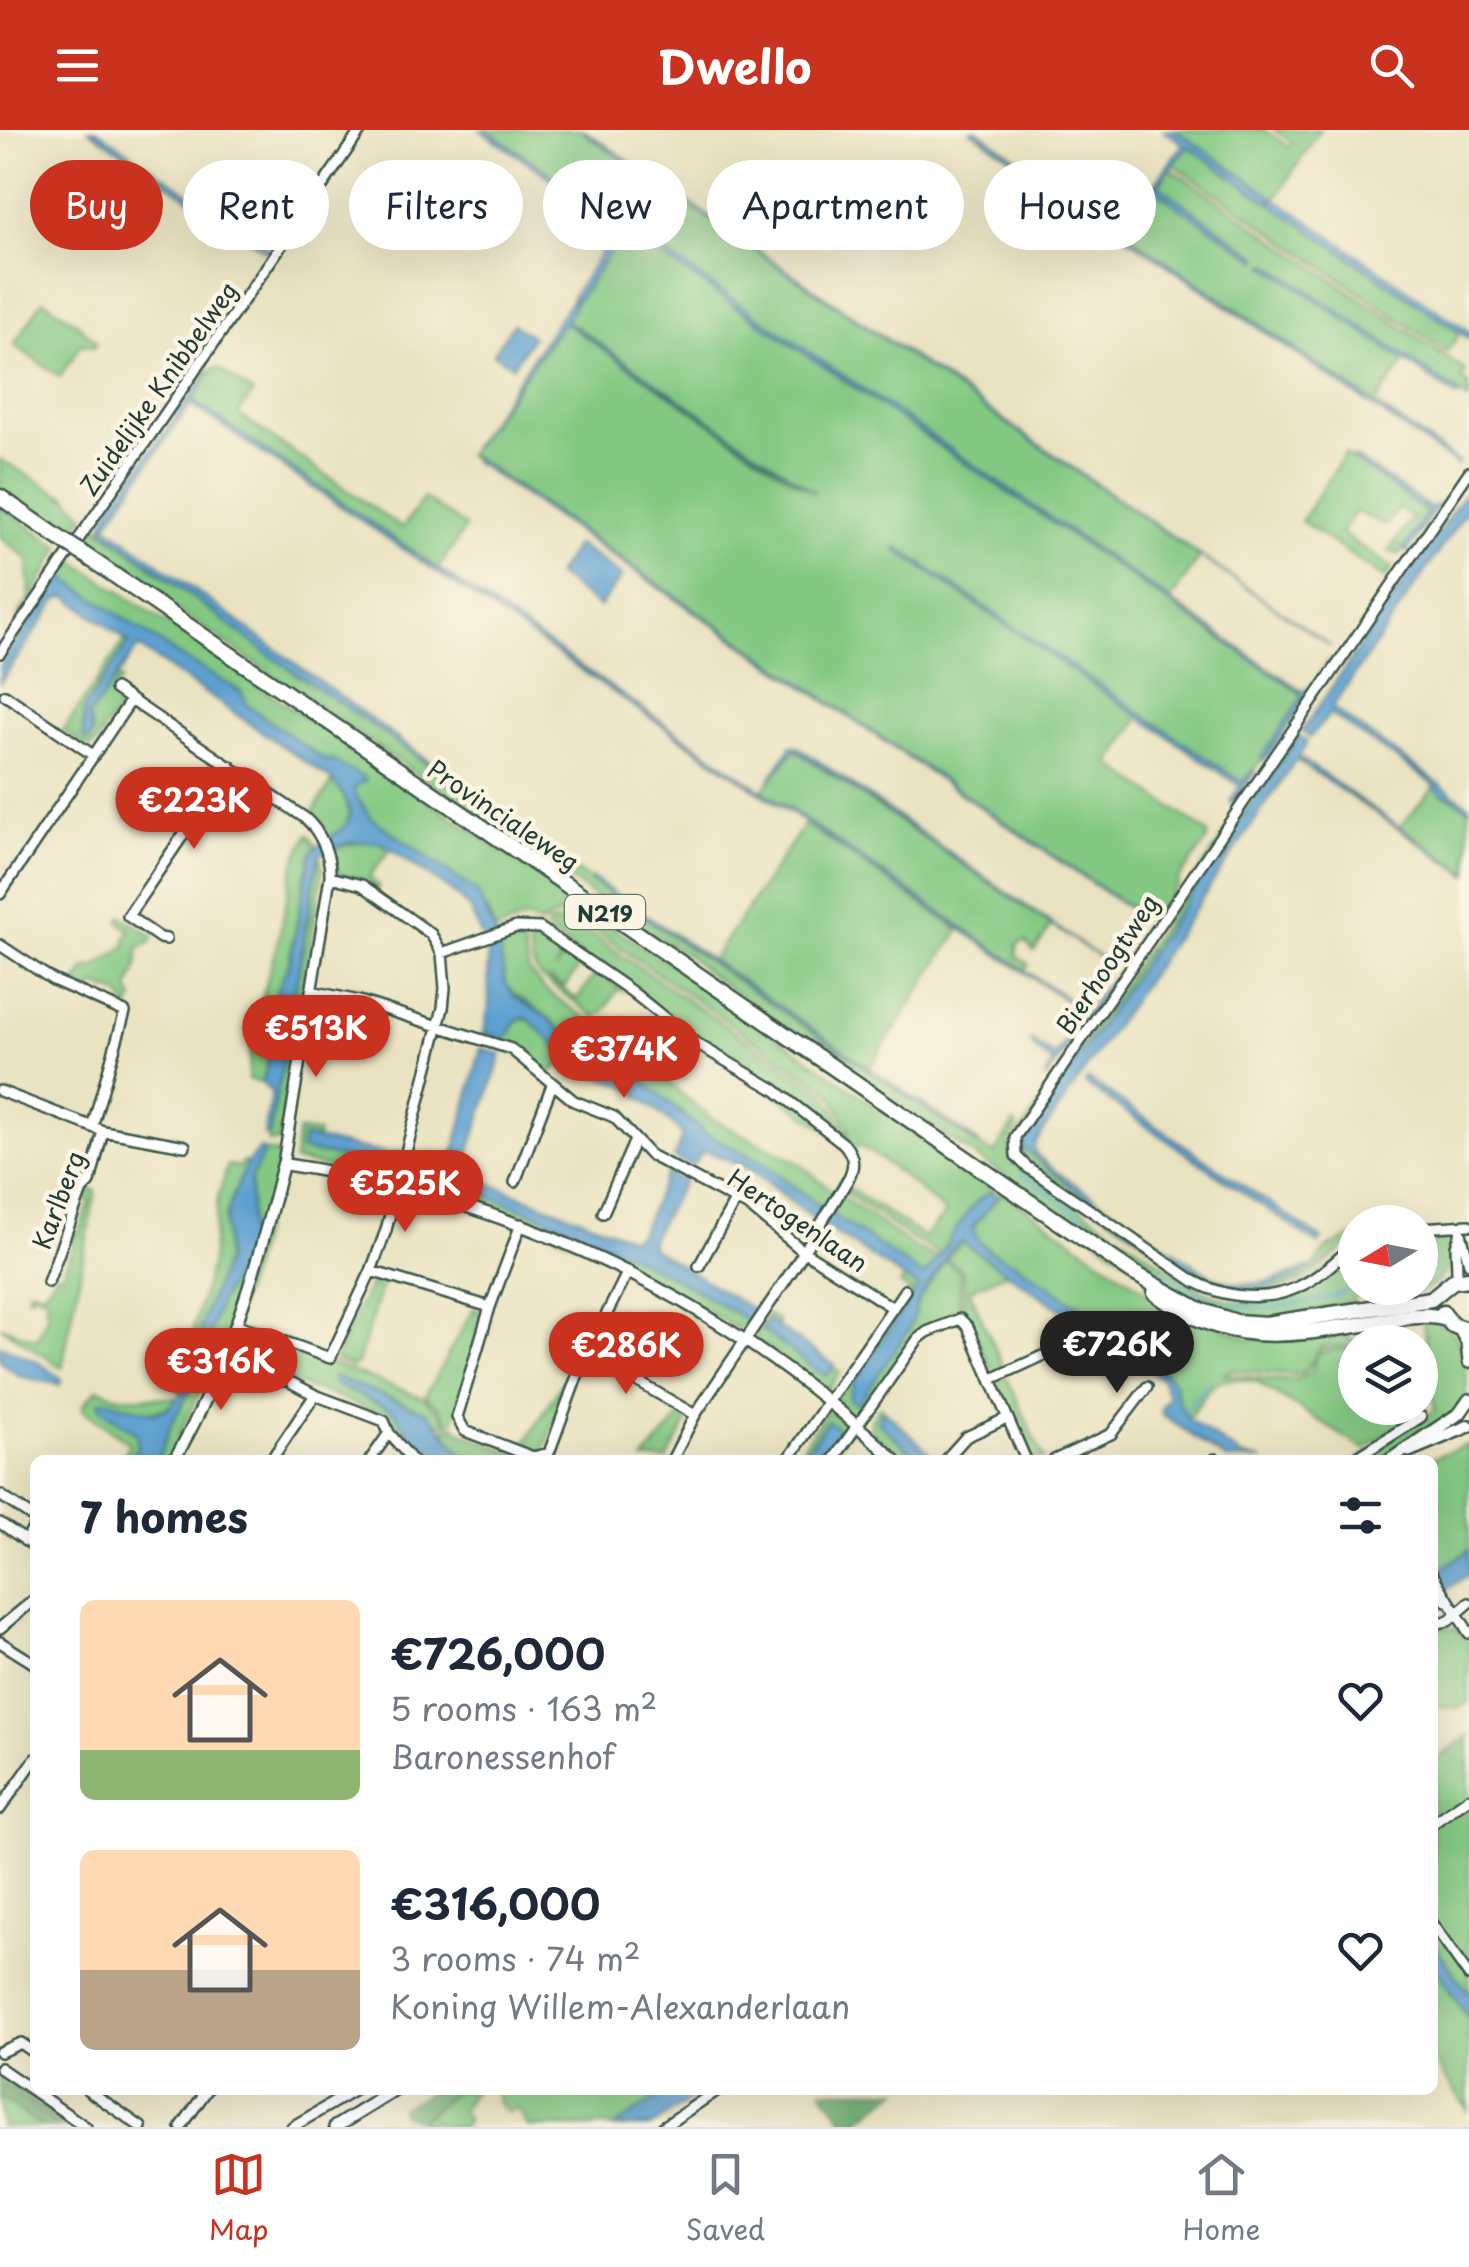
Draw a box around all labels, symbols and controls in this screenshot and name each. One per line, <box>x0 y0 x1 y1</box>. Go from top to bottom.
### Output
text: Dwello <box>658 31 811 99</box>
icon: menu <box>50 38 105 93</box>
icon: search <box>1364 38 1419 93</box>
chip: Buy <box>30 160 163 250</box>
chip: Rent <box>183 160 329 250</box>
chip: Filters <box>349 160 523 250</box>
chip: New <box>543 160 687 250</box>
chip: Apartment <box>707 160 964 250</box>
chip: House <box>984 160 1156 250</box>
street label: Zuidelijke Knibbelweg <box>70 273 246 503</box>
street label: Provincialeweg <box>420 750 588 880</box>
pin: €223K <box>124 767 264 852</box>
text: €223K <box>137 775 251 823</box>
street label: Bierhoogtweg <box>1046 887 1168 1041</box>
road number: N219 <box>565 895 645 929</box>
pin: €513K <box>246 995 386 1080</box>
text: €513K <box>264 1003 368 1051</box>
pin: €374K <box>554 1016 694 1101</box>
text: €374K <box>570 1024 678 1072</box>
street label: Karlberg <box>22 1145 94 1255</box>
pin: €525K <box>335 1150 475 1235</box>
text: €525K <box>349 1158 461 1206</box>
street label: Hertogenlaan <box>720 1159 876 1281</box>
north arrow <box>1338 1205 1438 1305</box>
map controls <box>1338 1205 1438 1425</box>
pin: €726K <box>1047 1311 1187 1396</box>
pin: €286K <box>556 1312 696 1397</box>
text: €726K <box>1062 1319 1172 1367</box>
text: €286K <box>571 1320 681 1368</box>
button: layers <box>1338 1325 1438 1425</box>
pin: €316K <box>151 1328 291 1413</box>
text: €316K <box>167 1336 276 1384</box>
text: 7 homes <box>80 1484 248 1547</box>
icon: filters <box>1333 1488 1388 1543</box>
text: €726,000 <box>390 1621 605 1684</box>
icon: home <box>160 1640 280 1760</box>
icon: heart <box>1333 1673 1388 1728</box>
text: 5 rooms · 163 m² <box>390 1684 657 1732</box>
text: Baronessenhof <box>390 1732 615 1780</box>
text: €316,000 <box>390 1871 600 1934</box>
icon: home <box>160 1890 280 2010</box>
icon: heart <box>1333 1923 1388 1978</box>
text: 3 rooms · 74 m² <box>390 1934 640 1982</box>
text: Koning Willem-Alexanderlaan <box>390 1982 850 2030</box>
tab: Map <box>209 2147 268 2250</box>
tab: Saved <box>686 2147 765 2250</box>
tab: Home <box>1182 2147 1260 2250</box>

